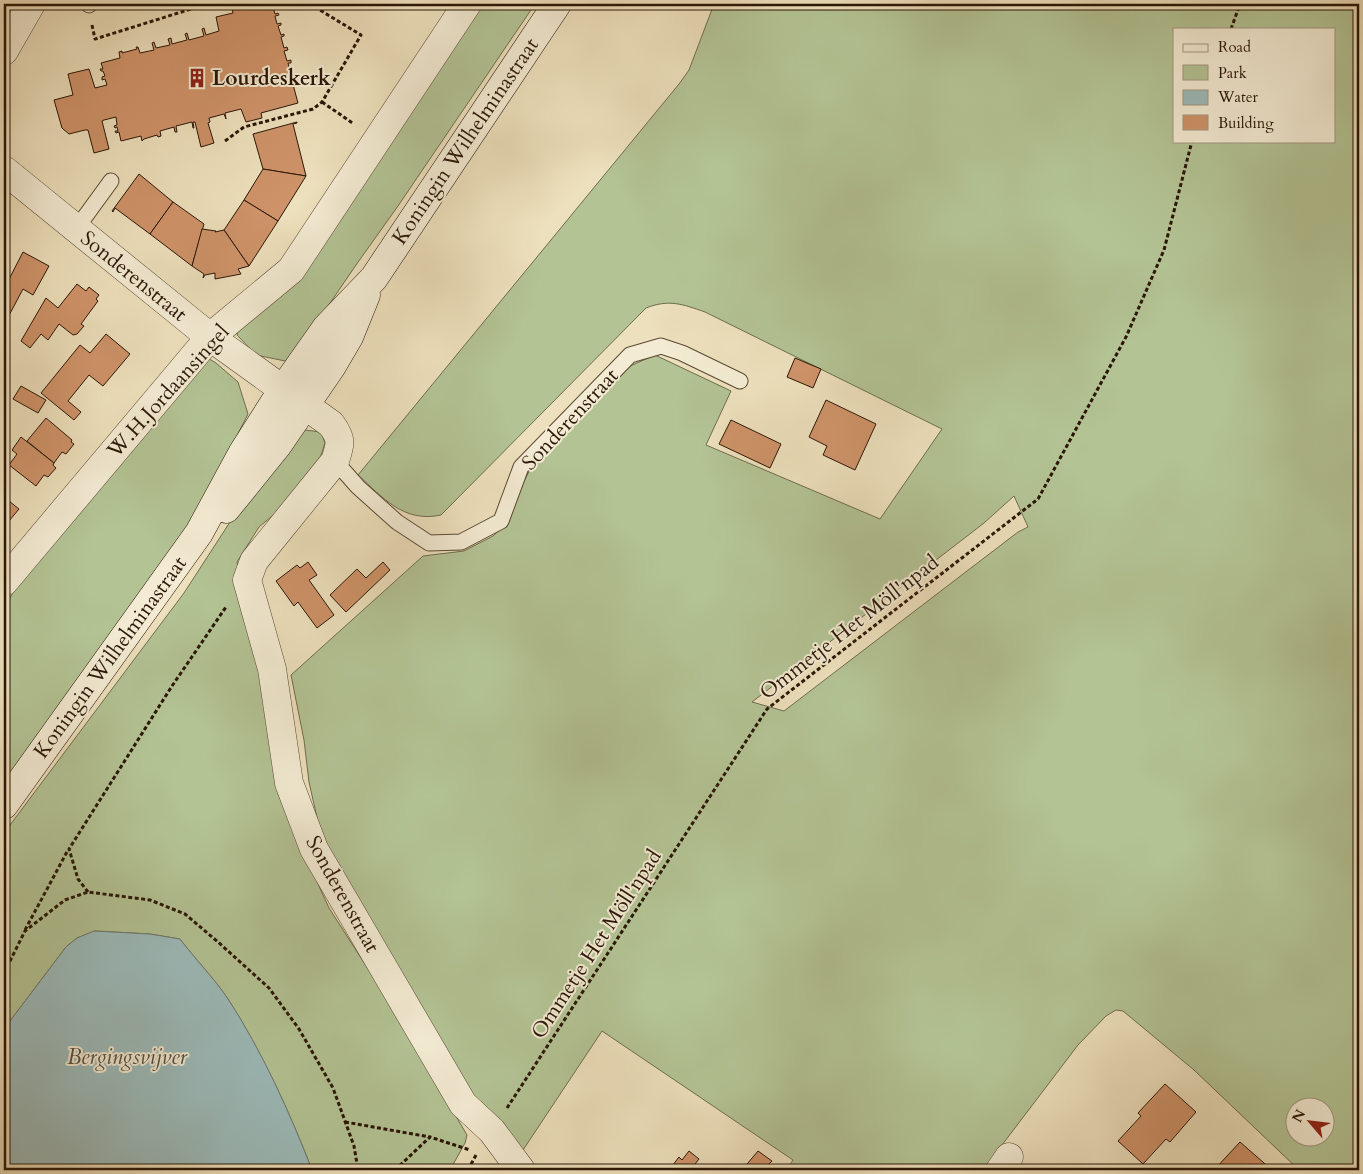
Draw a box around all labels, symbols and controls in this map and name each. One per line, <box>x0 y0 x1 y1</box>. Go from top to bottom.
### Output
legend <box>1173 28 1336 142</box>
street label: Koningin Wilhelminastraat <box>385 32 546 250</box>
text: Road <box>1218 37 1251 57</box>
text: Park <box>1218 63 1247 83</box>
place label: Lourdeskerk <box>212 64 331 93</box>
building icon: Lourdeskerk <box>186 67 208 89</box>
text: Water <box>1217 87 1259 107</box>
text: Building <box>1218 113 1274 133</box>
street label: Sonderenstraat <box>74 224 194 329</box>
street label: W.H.Jordaansingel <box>100 318 236 465</box>
street label: Sonderenstraat <box>516 362 625 477</box>
street label: Ommetje Het Möll'npad <box>754 548 945 707</box>
street label: Koningin Wilhelminastraat <box>27 550 194 764</box>
street label: Sonderenstraat <box>298 830 387 958</box>
street label: Ommetje Het Möll'npad <box>524 844 669 1045</box>
water label: Bergingsvijver <box>67 1042 188 1072</box>
north arrow <box>1286 1096 1336 1146</box>
text: N <box>1288 1106 1310 1126</box>

